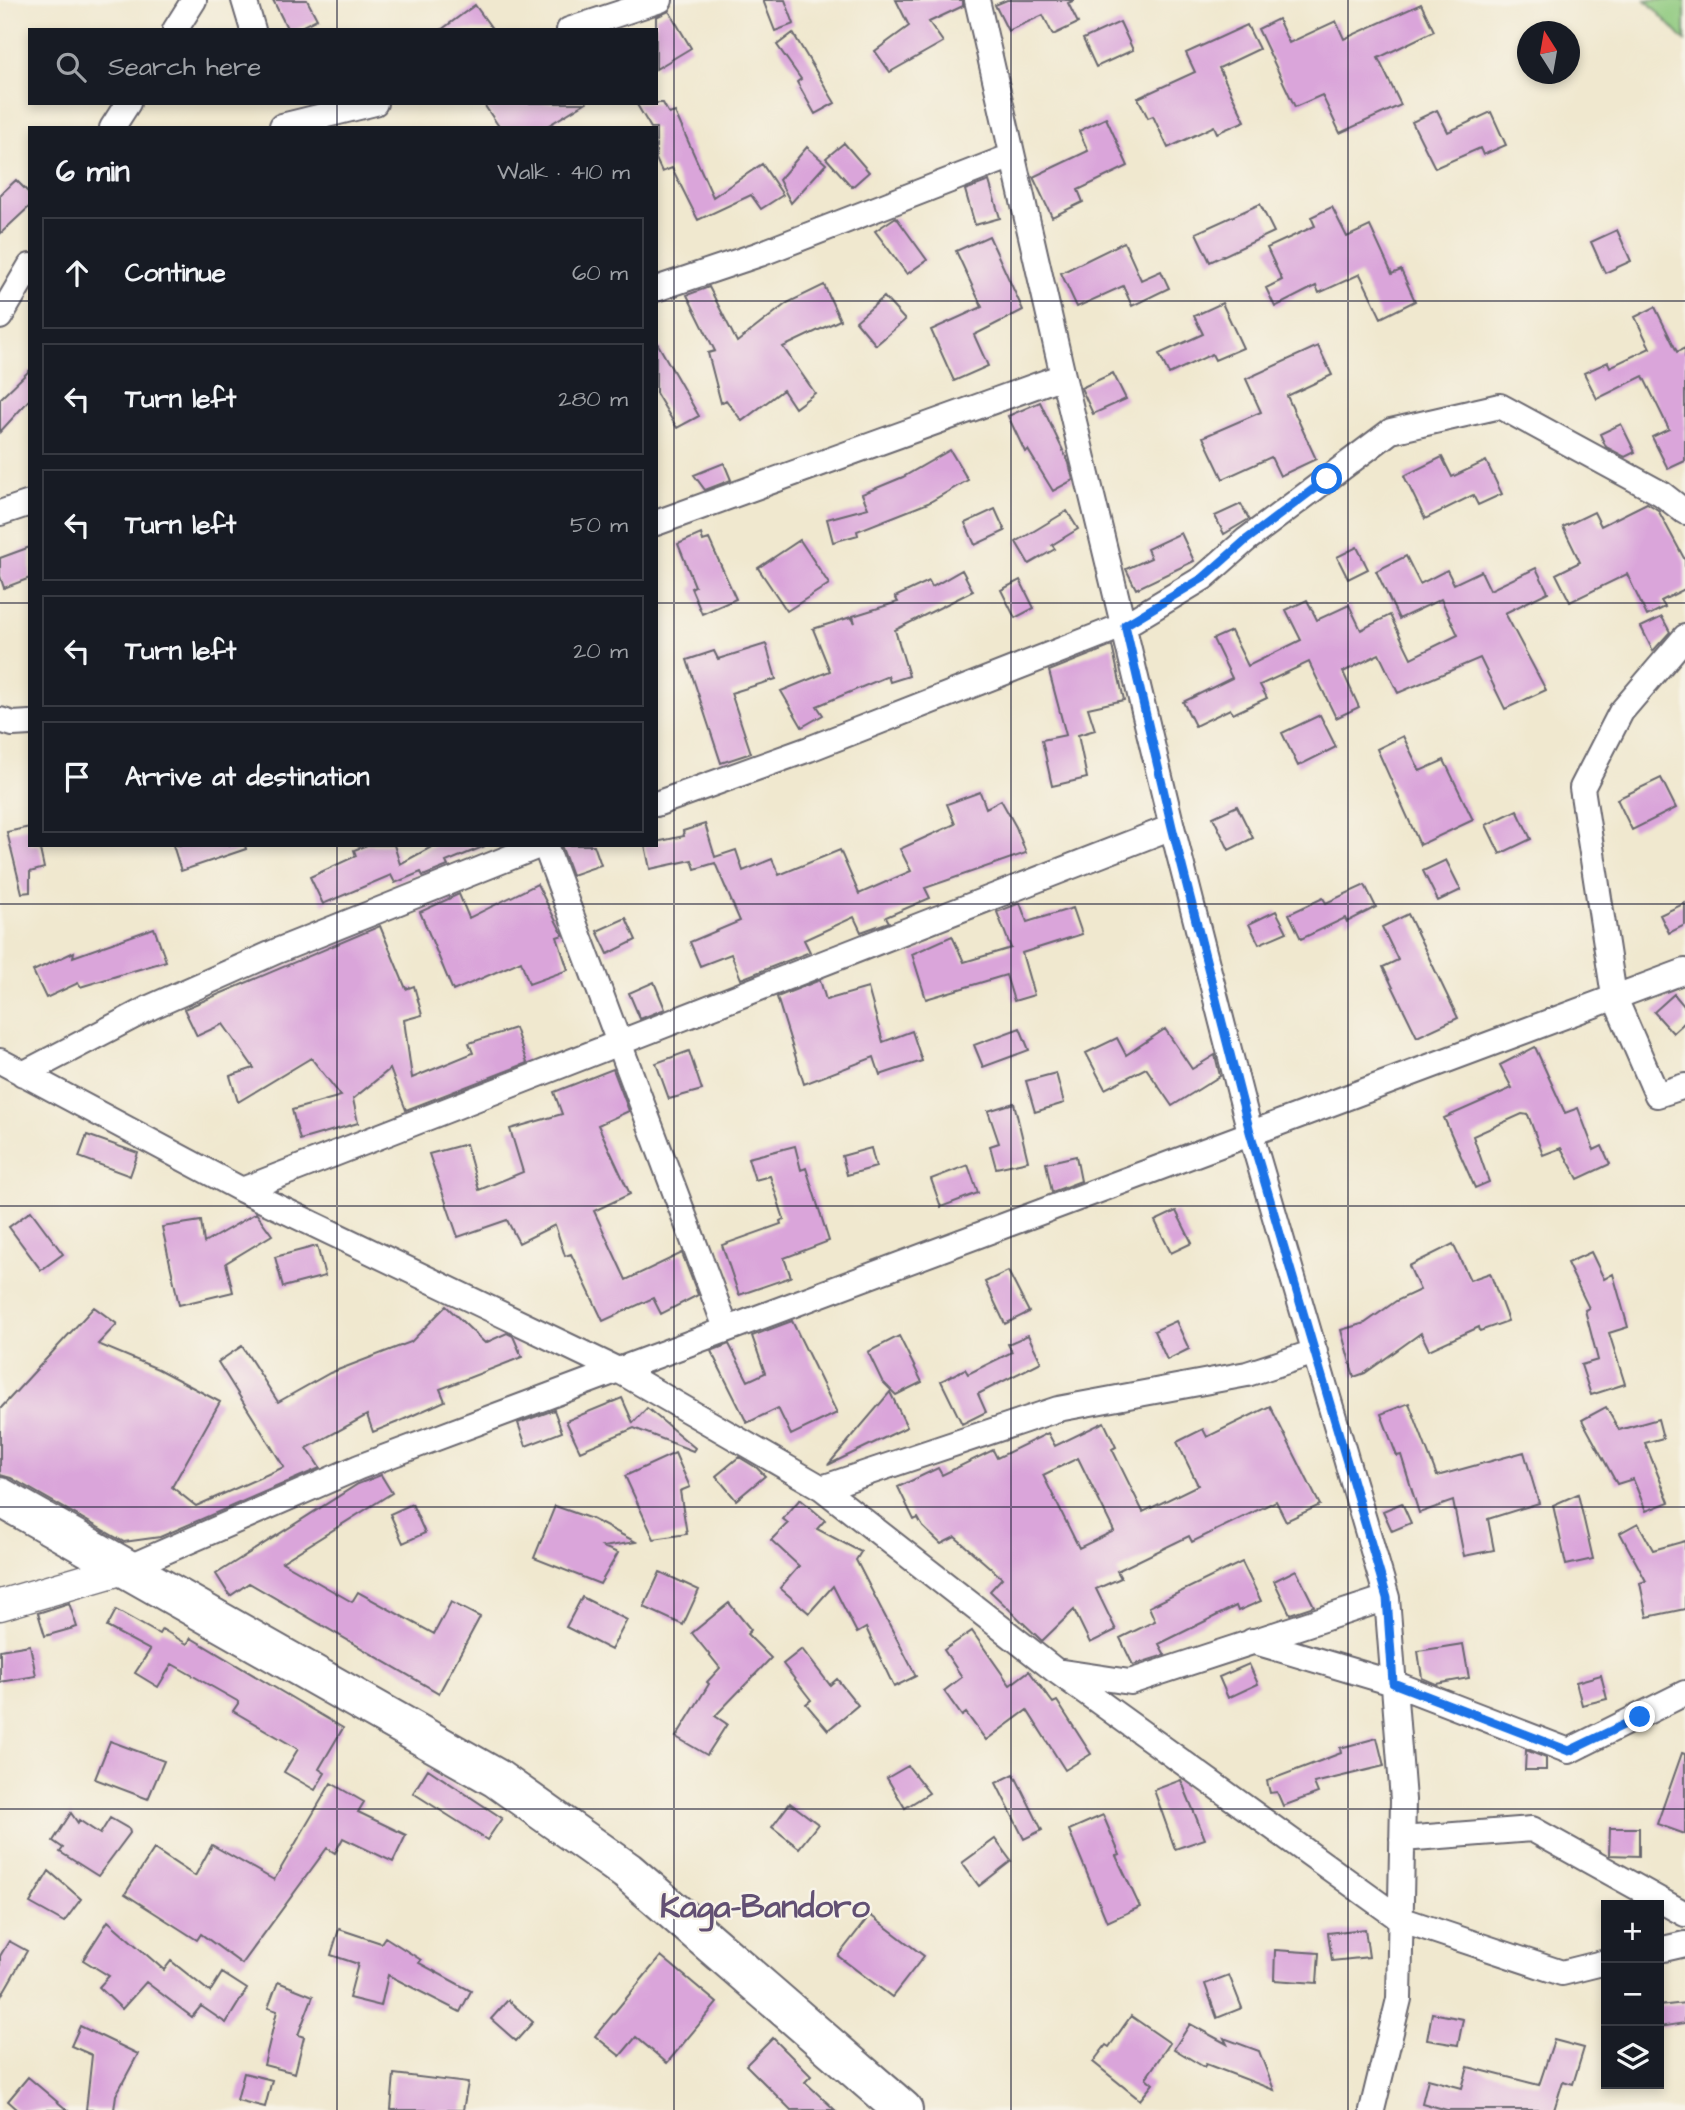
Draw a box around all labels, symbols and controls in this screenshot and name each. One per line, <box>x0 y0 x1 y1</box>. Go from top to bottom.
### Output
north arrow <box>1517 21 1580 84</box>
search box <box>28 28 658 105</box>
icon: search <box>52 48 90 86</box>
text: Search here <box>108 49 261 85</box>
text: 6 min <box>56 151 130 193</box>
text: Walk · 410 m <box>497 156 630 188</box>
icon: ahead <box>58 254 96 292</box>
text: Continue <box>125 255 226 291</box>
text: 60 m <box>572 257 628 289</box>
icon: left <box>58 380 96 418</box>
text: Turn left <box>125 381 236 417</box>
text: 280 m <box>558 383 628 415</box>
route start <box>1311 463 1342 494</box>
icon: left <box>58 506 96 544</box>
text: Turn left <box>125 507 236 543</box>
text: 50 m <box>570 509 628 541</box>
icon: left <box>58 632 96 670</box>
text: Turn left <box>125 633 236 669</box>
text: 20 m <box>573 635 628 667</box>
icon: arrive <box>58 758 96 796</box>
text: Arrive at destination <box>125 759 370 795</box>
route end <box>1624 1701 1655 1732</box>
district label: Kaga-Bandoro <box>660 1884 870 1932</box>
map controls <box>1601 1900 1664 2089</box>
button: + <box>1601 1900 1664 1963</box>
button: − <box>1601 1963 1664 2026</box>
button: layers <box>1601 2026 1664 2089</box>

